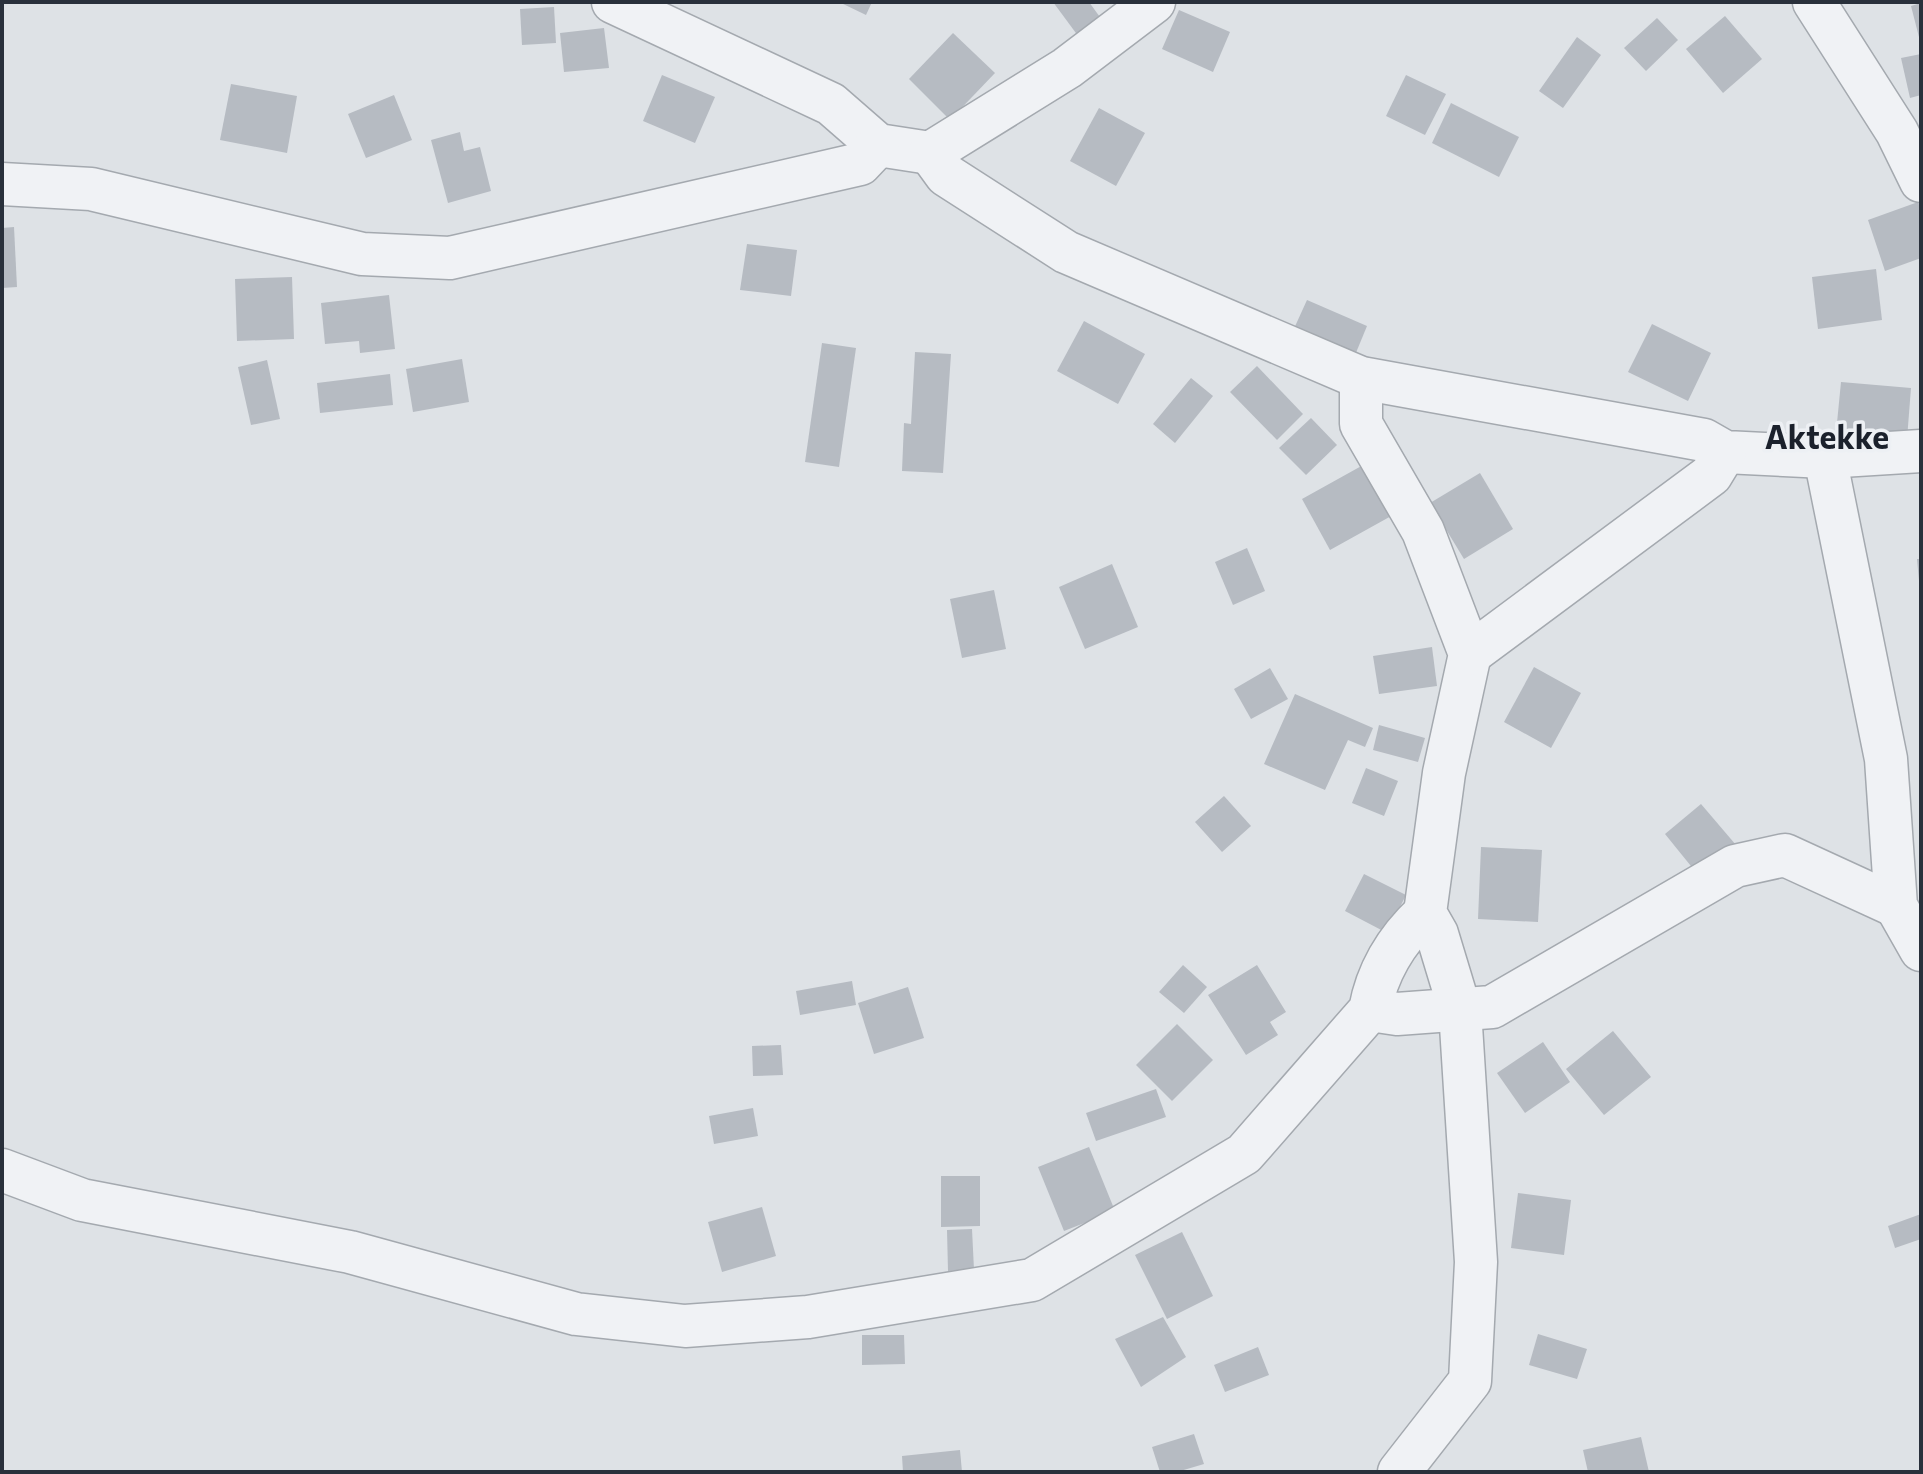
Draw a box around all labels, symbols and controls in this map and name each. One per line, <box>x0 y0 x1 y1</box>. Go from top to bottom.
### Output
district label: Aktekke <box>1765 416 1889 456</box>

